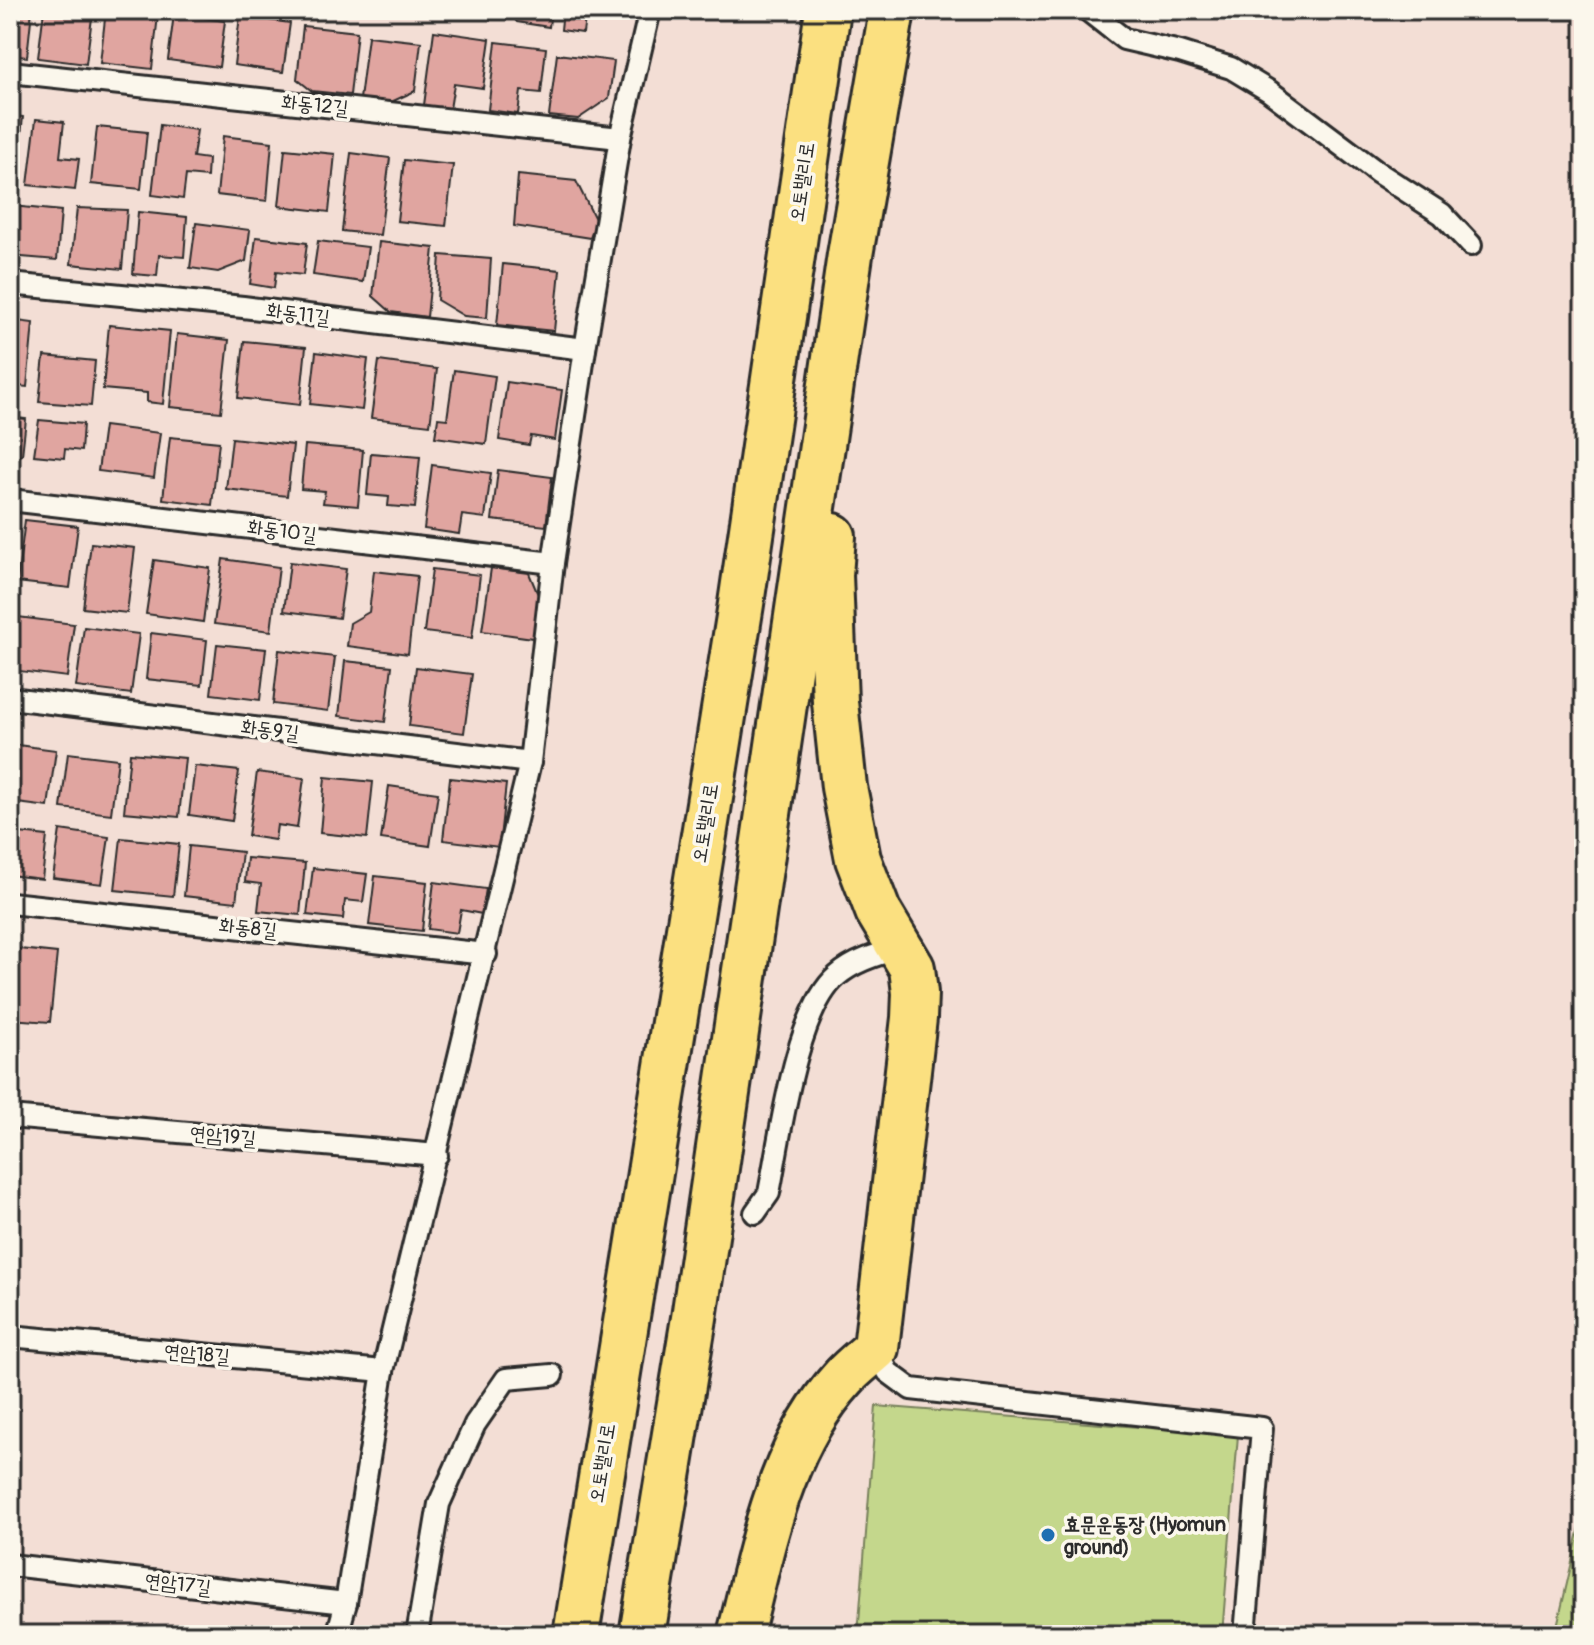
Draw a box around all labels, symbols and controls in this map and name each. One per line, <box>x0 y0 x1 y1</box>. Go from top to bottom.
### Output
street label: 화동12길 <box>280 89 350 121</box>
street label: 오토밸리로 <box>784 140 820 224</box>
street label: 화동11길 <box>265 298 331 330</box>
street label: 화동10길 <box>246 514 318 548</box>
street label: 화동9길 <box>239 714 301 746</box>
street label: 오토밸리로 <box>686 781 724 865</box>
street label: 화동8길 <box>218 913 278 943</box>
street label: 연암19길 <box>189 1121 257 1151</box>
street label: 연암18길 <box>163 1339 231 1369</box>
street label: 오토밸리로 <box>583 1421 621 1505</box>
place label: 효문운동장 (Hyomun ground) <box>1064 1512 1226 1560</box>
marker: 효문운동장 (Hyomun ground) <box>1039 1526 1057 1544</box>
street label: 연암17길 <box>143 1568 213 1600</box>

